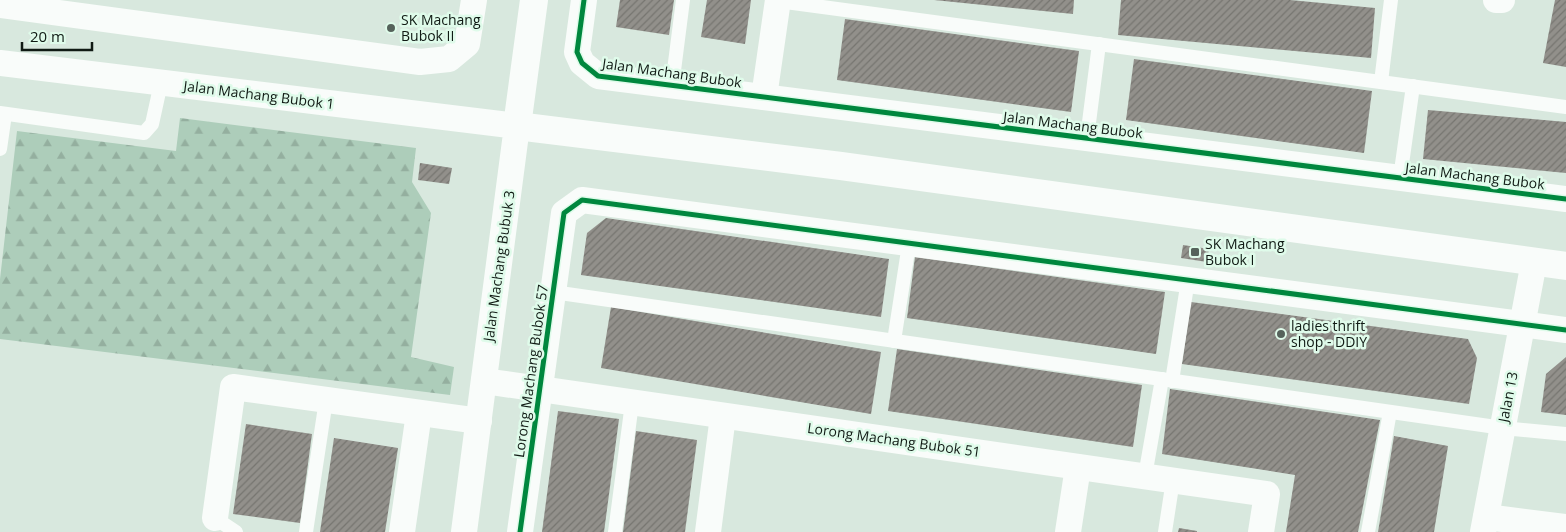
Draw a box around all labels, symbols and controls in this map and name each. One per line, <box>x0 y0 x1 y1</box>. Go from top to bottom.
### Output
place label: SK Machang Bubok II <box>401 10 481 45</box>
scale bar <box>22 20 92 52</box>
marker: SK Machang Bubok II <box>385 22 397 34</box>
text: 20 m <box>30 26 65 46</box>
street label: Jalan Machang Bubok <box>599 53 743 92</box>
street label: Jalan Machang Bubok 1 <box>181 76 336 113</box>
street label: Jalan Machang Bubok <box>1000 106 1144 143</box>
street label: Jalan Machang Bubok <box>1402 157 1546 194</box>
street label: Jalan Machang Bubuk 3 <box>478 189 518 345</box>
place label: SK Machang Bubok I <box>1205 234 1285 269</box>
marker: SK Machang Bubok I <box>1189 246 1201 258</box>
street label: Lorong Machang Bubok 57 <box>509 283 552 459</box>
place label: ladies thrift shop - DDIY <box>1291 316 1367 351</box>
marker: ladies thrift shop - DDIY <box>1275 328 1287 340</box>
street label: Jalan 13 <box>1493 370 1522 426</box>
street label: Lorong Machang Bubok 51 <box>806 418 982 461</box>

